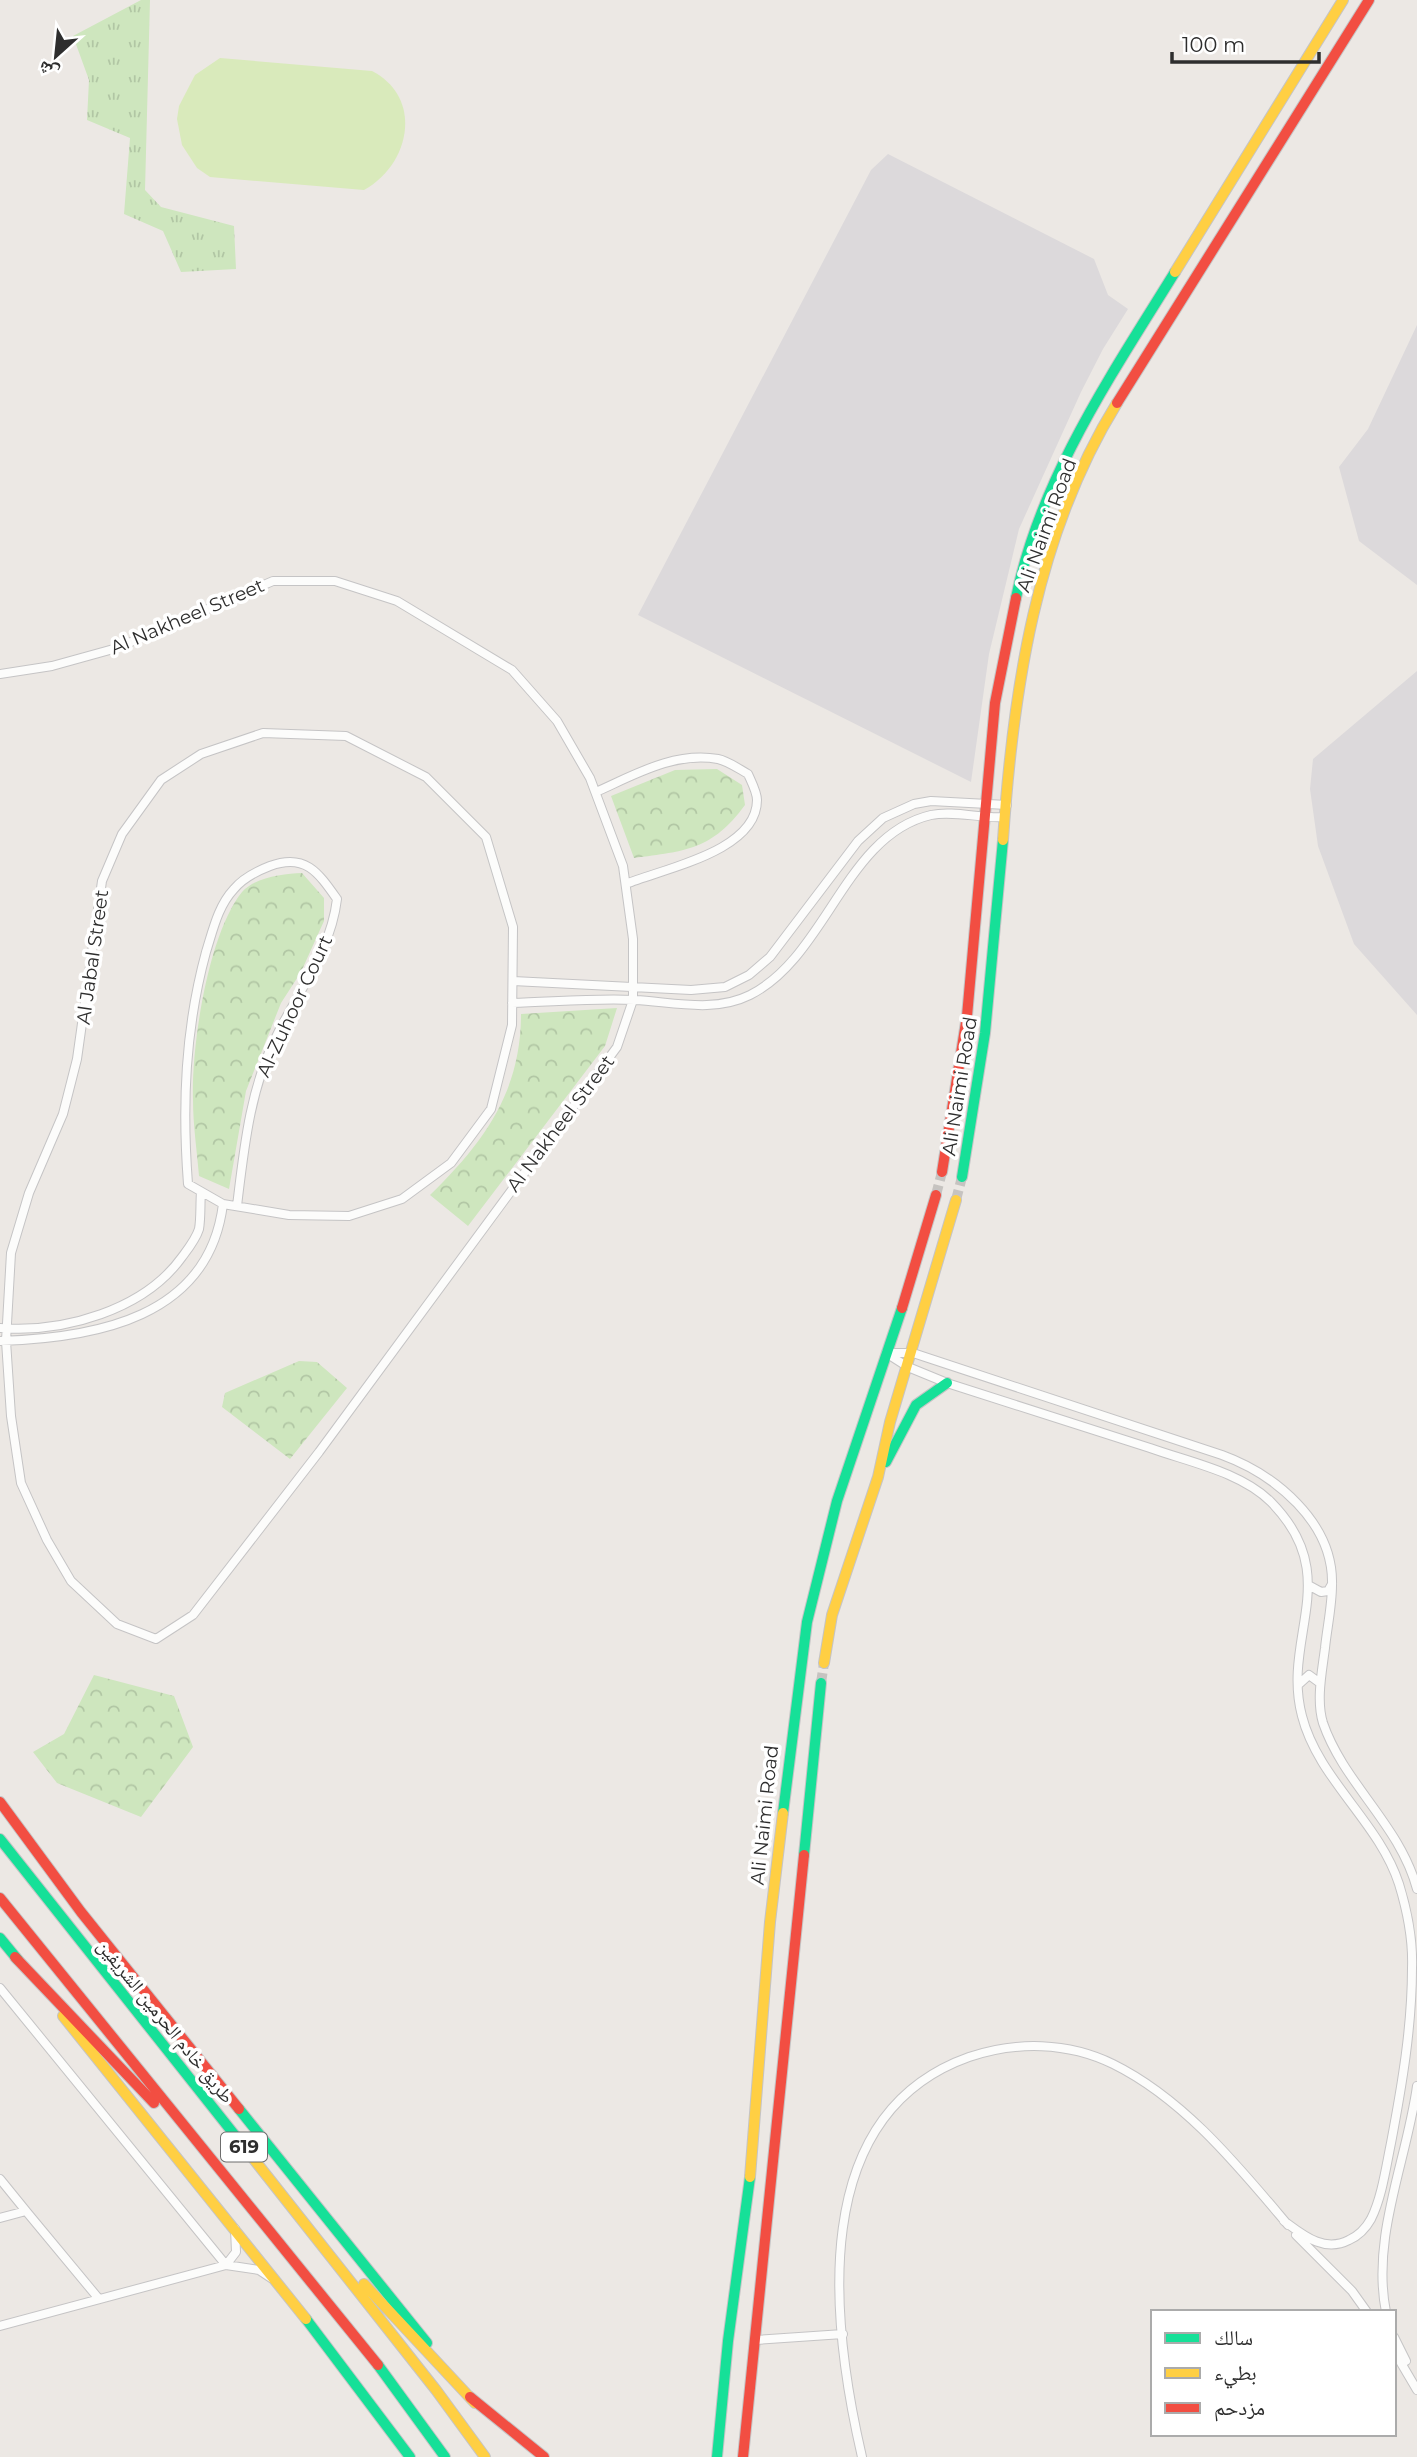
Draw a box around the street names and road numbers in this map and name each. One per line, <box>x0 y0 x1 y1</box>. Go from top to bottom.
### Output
street label: Ali Naimi Road <box>1012 455 1081 595</box>
street label: Al Nakheel Street <box>107 574 268 659</box>
street label: Al Jabal Street <box>72 888 113 1026</box>
street label: Al-Zuhoor Court <box>252 931 337 1081</box>
street label: Ali Naimi Road <box>937 1015 982 1157</box>
street label: Al Nakheel Street <box>502 1050 619 1196</box>
street label: Ali Naimi Road <box>746 1744 783 1886</box>
street label: طريق خادم الحرمين الشريفين <box>91 1935 239 2109</box>
road number: 619 <box>221 2132 267 2162</box>

